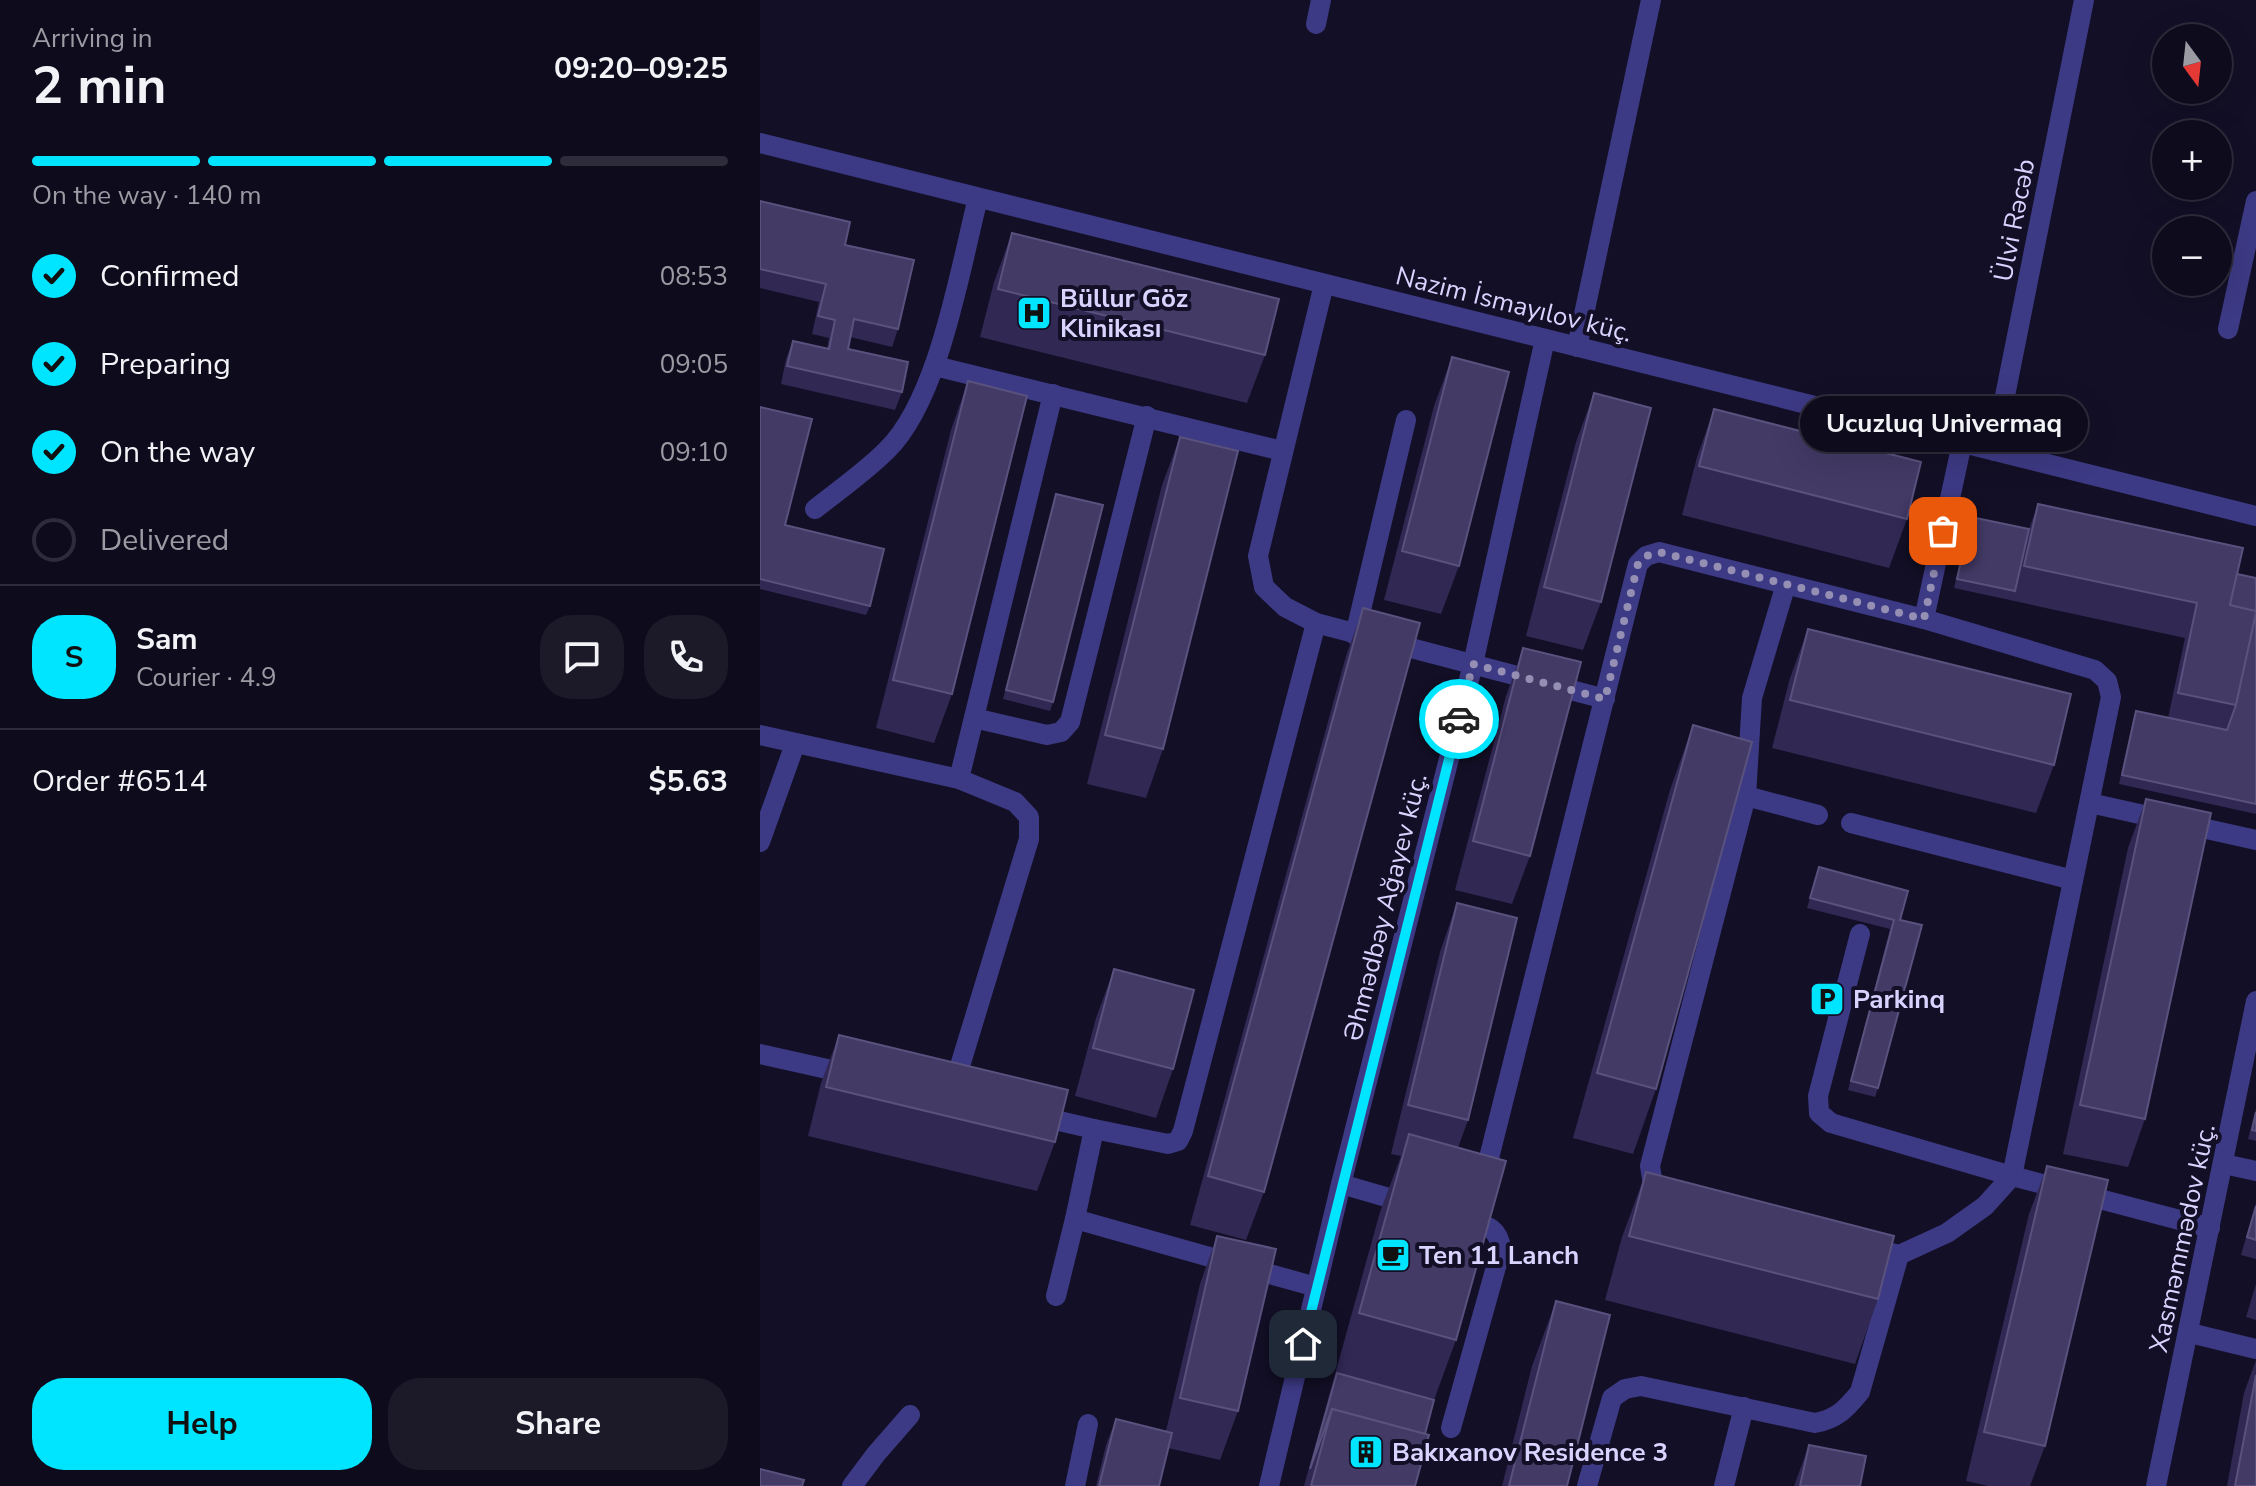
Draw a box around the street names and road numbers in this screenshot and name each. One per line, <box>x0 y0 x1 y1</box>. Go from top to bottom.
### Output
street label: Ülvi Rəcəb <box>1985 156 2044 284</box>
street label: Nazim İsmayılov küç. <box>1392 258 1636 351</box>
street label: Əhmədbəy Ağayev küç. <box>1335 769 1436 1045</box>
street label: Xasməmmədov küç. <box>2141 1121 2224 1356</box>

